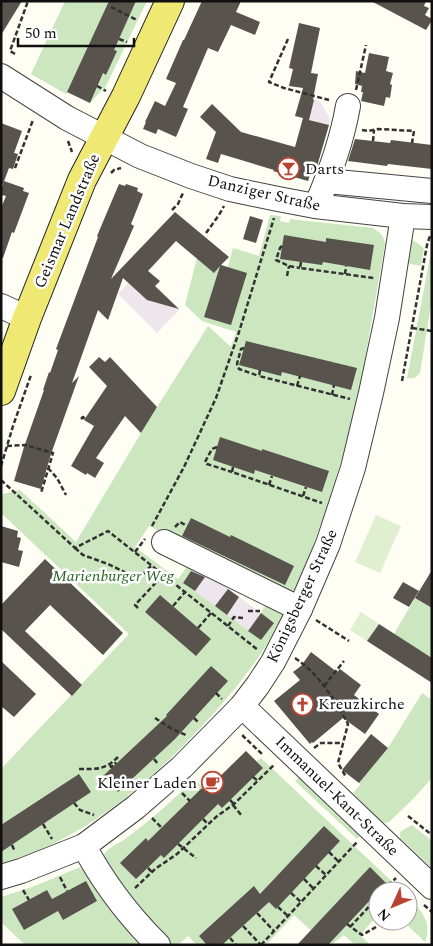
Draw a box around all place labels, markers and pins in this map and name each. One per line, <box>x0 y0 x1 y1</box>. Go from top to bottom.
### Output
bar icon: Darts <box>277 157 301 181</box>
place label: Darts <box>305 157 344 181</box>
church icon: Kreuzkirche <box>290 692 314 716</box>
place label: Kreuzkirche <box>318 692 405 716</box>
place label: Kleiner Laden <box>97 771 197 795</box>
cafe icon: Kleiner Laden <box>201 771 225 795</box>

